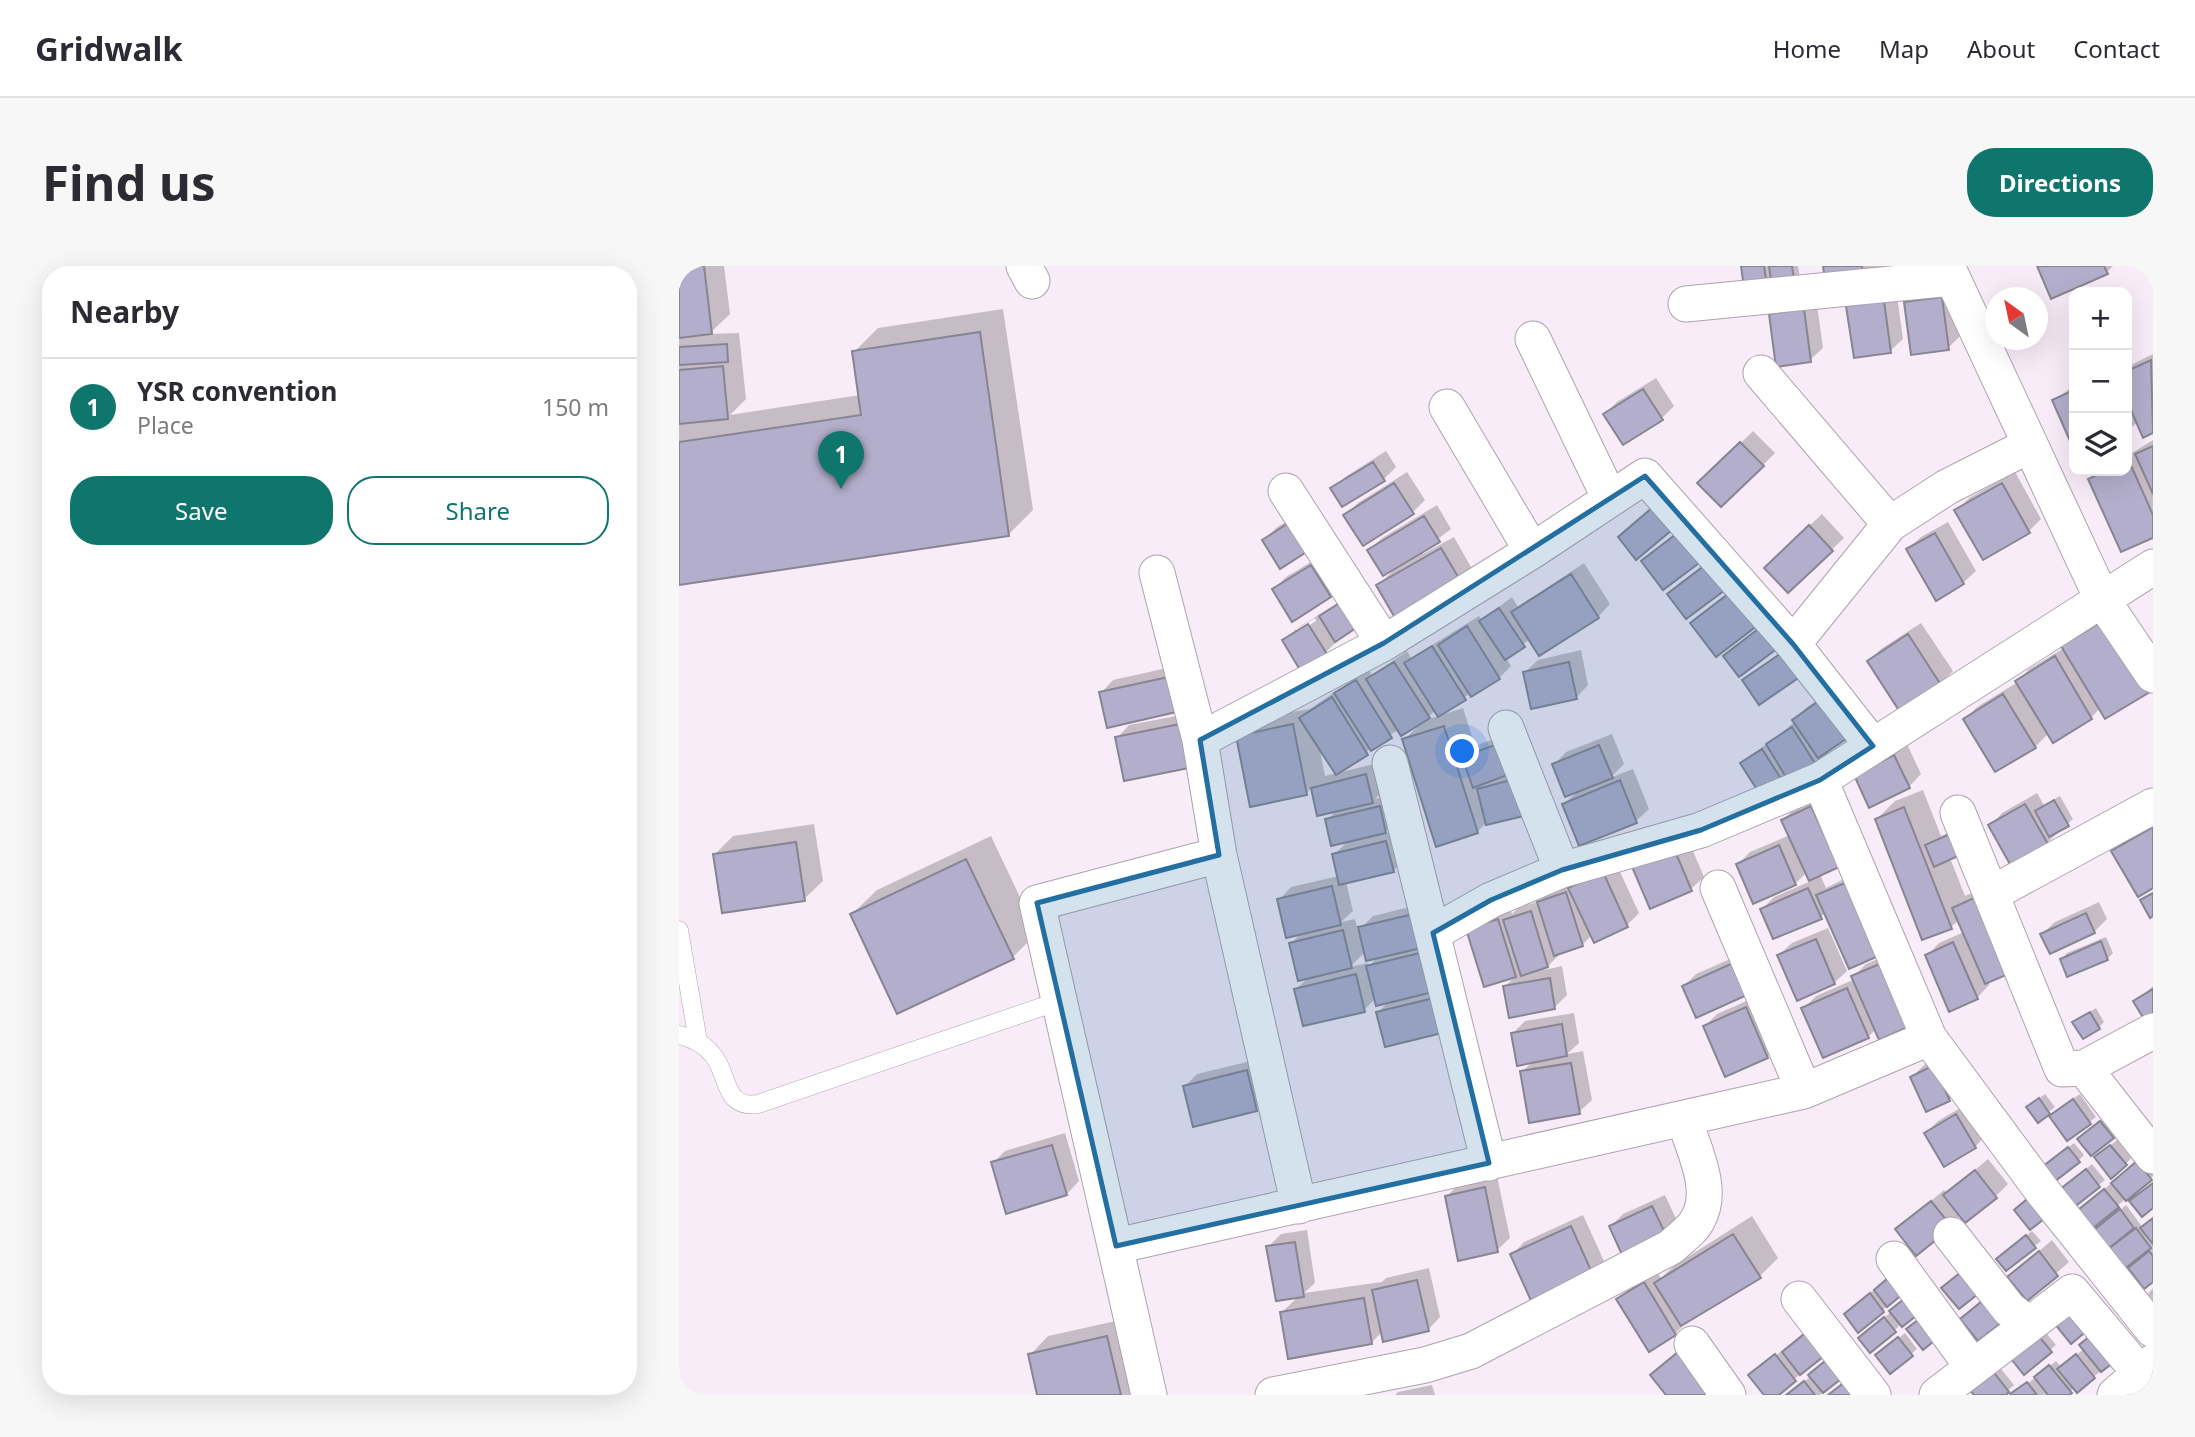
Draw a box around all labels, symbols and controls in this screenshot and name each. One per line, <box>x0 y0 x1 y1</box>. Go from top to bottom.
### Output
text: Gridwalk <box>35 26 183 71</box>
text: Home <box>1773 32 1841 65</box>
text: Map <box>1879 32 1929 65</box>
text: About <box>1967 32 2035 65</box>
text: Contact <box>2073 32 2160 65</box>
button: Directions <box>1967 148 2153 217</box>
text: Find us <box>42 149 216 215</box>
north arrow <box>1985 287 2048 350</box>
map controls <box>2069 287 2132 476</box>
button: + <box>2069 287 2132 350</box>
text: Nearby <box>70 291 179 332</box>
button: − <box>2069 350 2132 413</box>
text: YSR convention <box>137 373 337 409</box>
text: 1 <box>86 391 100 423</box>
text: 150 m <box>542 391 609 423</box>
text: Place <box>137 409 194 441</box>
button: layers <box>2069 413 2132 476</box>
pin: 1 <box>818 431 864 489</box>
button: Save <box>70 476 333 545</box>
button: Share <box>347 476 609 545</box>
your location <box>1445 734 1479 768</box>

